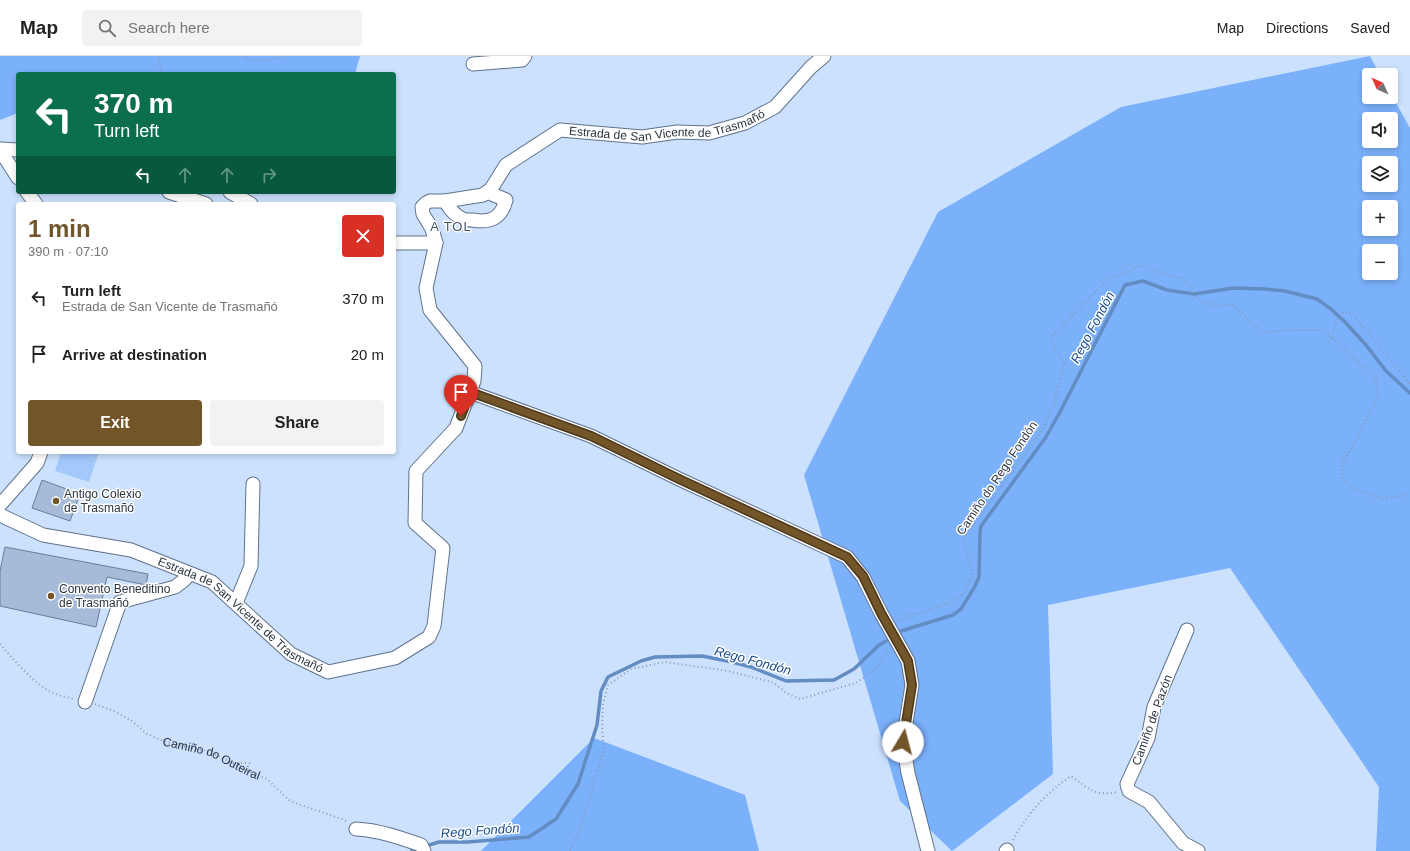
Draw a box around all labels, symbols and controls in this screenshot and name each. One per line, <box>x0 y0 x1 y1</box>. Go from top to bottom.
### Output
search box <box>82 10 362 46</box>
text: Map <box>20 17 58 38</box>
icon: search <box>96 17 118 39</box>
text: Search here <box>128 19 210 36</box>
text: Map <box>1217 20 1244 36</box>
text: Directions <box>1266 20 1328 36</box>
text: Saved <box>1350 20 1390 36</box>
north arrow <box>1362 68 1398 104</box>
map controls <box>1362 68 1398 280</box>
icon: left <box>28 88 80 140</box>
text: 370 m <box>94 88 173 119</box>
street label: Estrada de San Vicente de Trasmañó <box>568 107 768 144</box>
button: sound <box>1362 112 1398 148</box>
text: Turn left <box>94 121 159 141</box>
button: layers <box>1362 156 1398 192</box>
icon: left <box>132 164 154 186</box>
icon: ahead <box>174 164 196 186</box>
icon: ahead <box>216 164 238 186</box>
icon: right <box>258 164 280 186</box>
button: + <box>1362 200 1398 236</box>
text: 1 min <box>28 215 91 242</box>
button: close <box>342 215 384 257</box>
district label: A TOL <box>430 219 472 234</box>
text: 390 m · 07:10 <box>28 244 108 259</box>
button: − <box>1362 244 1398 280</box>
text: Turn left <box>62 282 121 299</box>
icon: left <box>28 287 50 309</box>
water label: Rego Fondón <box>1067 289 1118 366</box>
text: 370 m <box>342 290 384 307</box>
text: Estrada de San Vicente de Trasmañó <box>62 299 278 314</box>
icon: arrive <box>28 343 50 365</box>
text: Arrive at destination <box>62 346 207 363</box>
text: 20 m <box>351 346 384 363</box>
pin <box>444 375 478 416</box>
icon: arrive <box>450 381 472 403</box>
button: Exit <box>28 400 202 446</box>
button: Share <box>210 400 384 446</box>
street label: Camiño do Rego Fondón <box>954 419 1040 537</box>
place label: Antigo Colexio de Trasmañó <box>64 487 142 515</box>
marker: Antigo Colexio de Trasmañó <box>51 496 61 506</box>
street label: Estrada de San Vicente de Trasmañó <box>156 554 326 676</box>
place label: Convento Beneditino de Trasmañó <box>59 582 171 610</box>
marker: Convento Beneditino de Trasmañó <box>46 591 56 601</box>
water label: Rego Fondón <box>713 643 793 678</box>
street label: Camiño de Pazón <box>1129 673 1175 767</box>
position arrow <box>882 721 924 763</box>
street label: Camiño do Outeiral <box>161 734 262 783</box>
water label: Rego Fondón <box>440 820 520 841</box>

